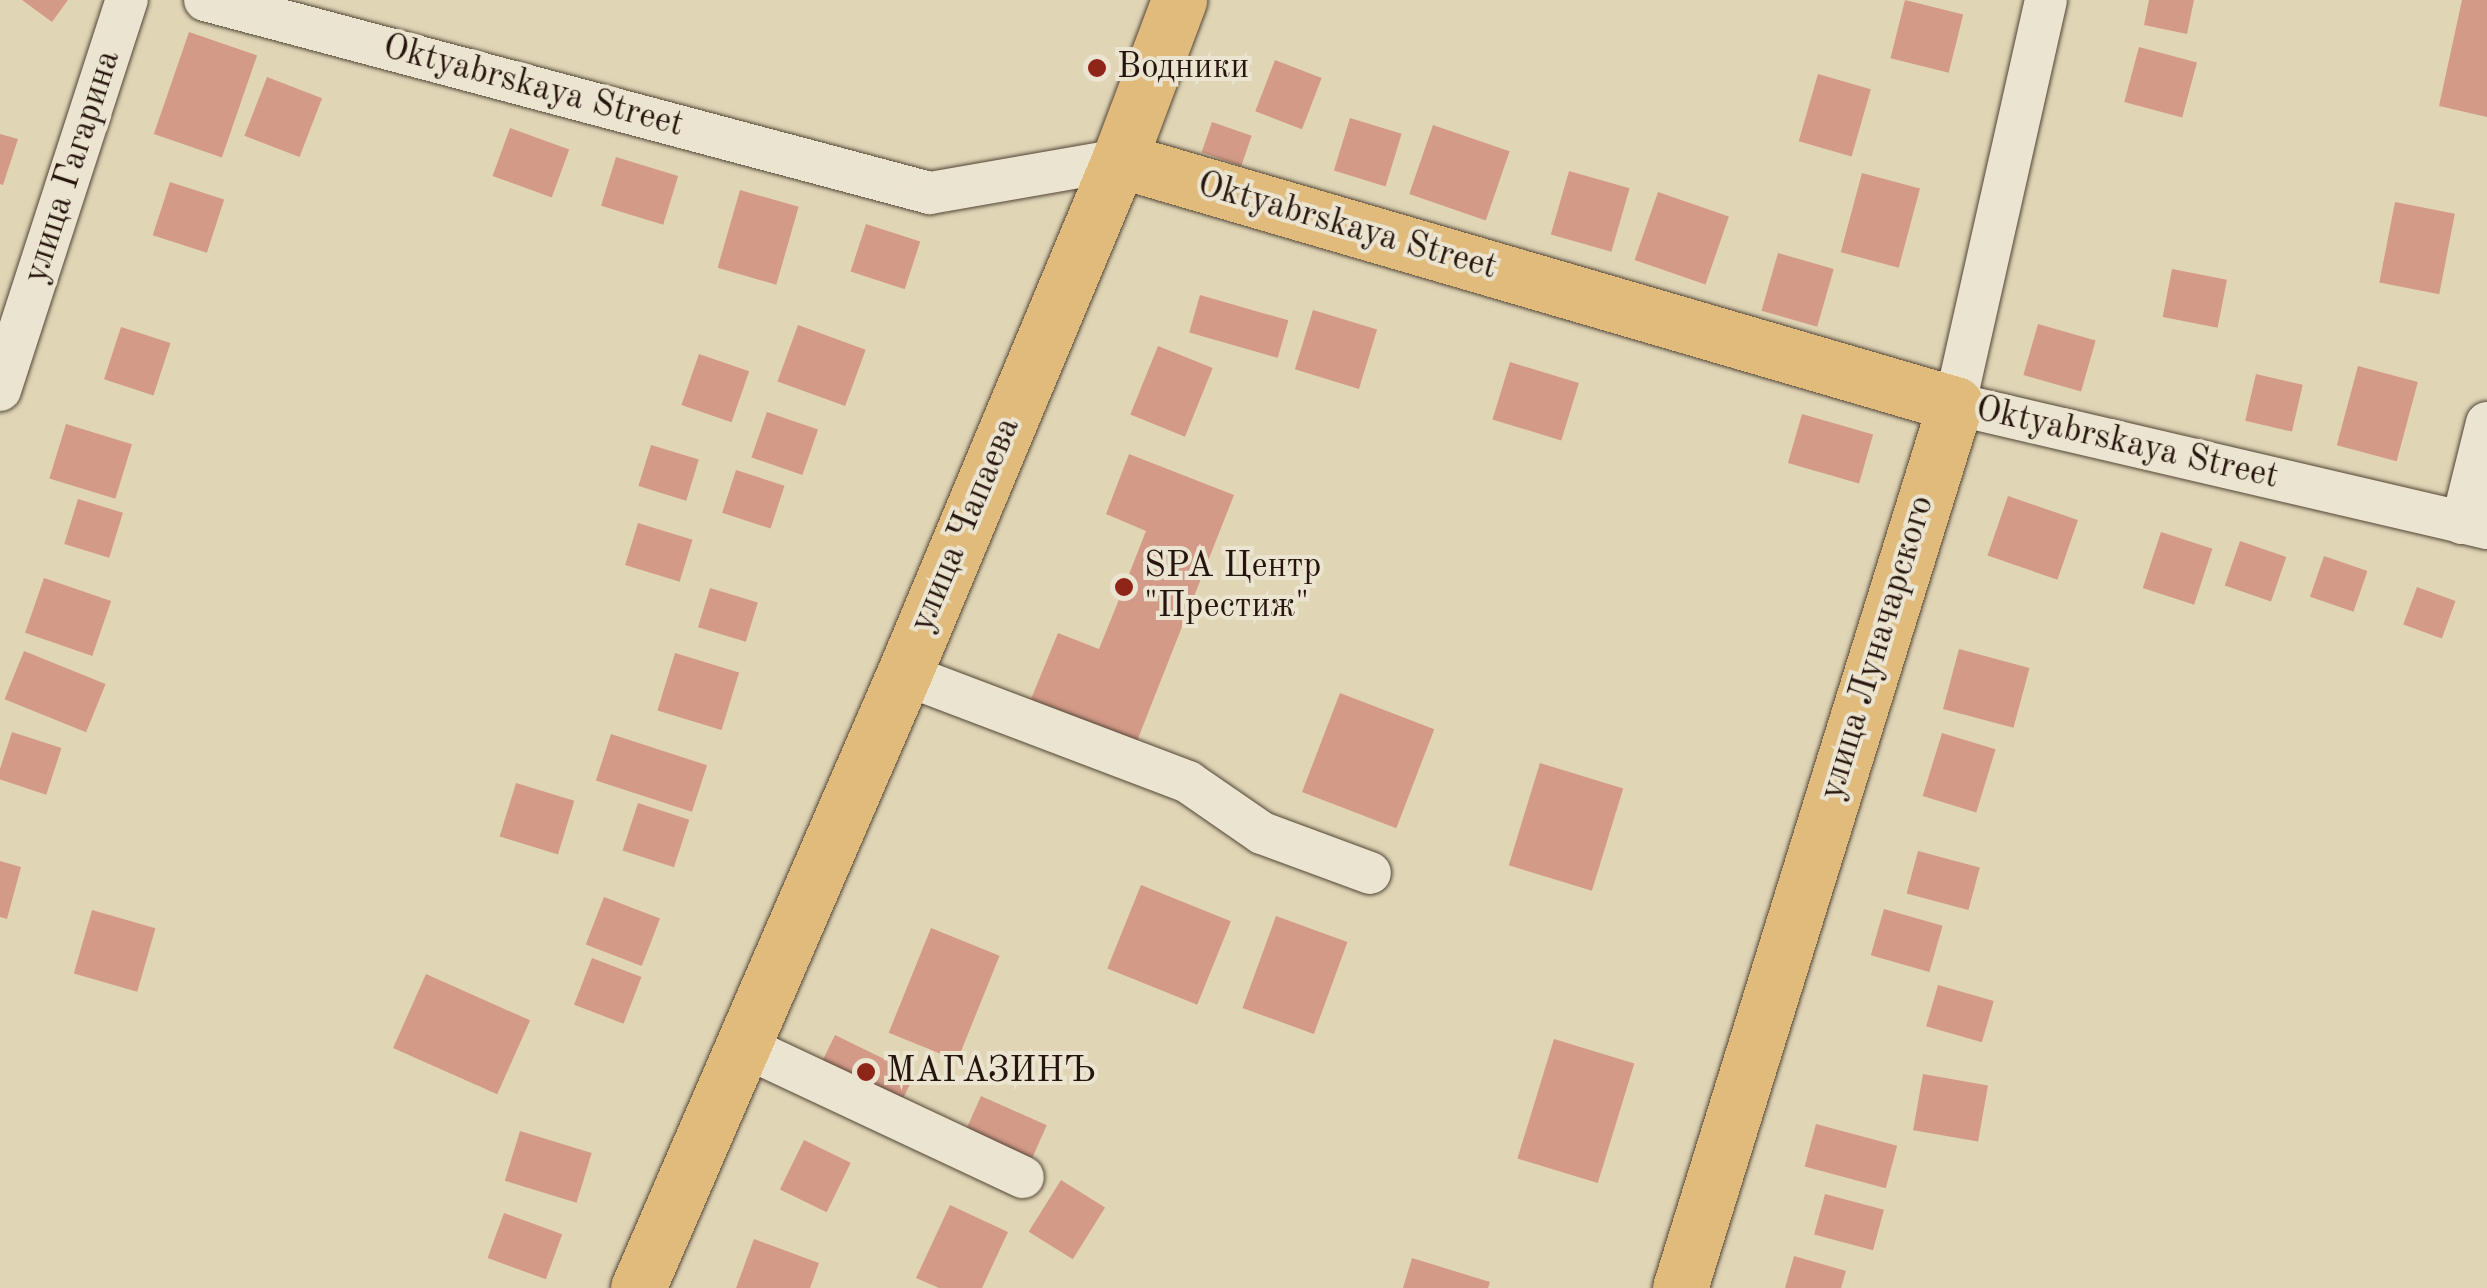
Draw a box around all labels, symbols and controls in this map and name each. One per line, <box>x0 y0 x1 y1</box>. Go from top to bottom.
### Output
street label: Oktyabrskaya Street <box>378 27 688 147</box>
street label: улица Гагарина <box>16 45 130 289</box>
place label: Водники <box>1117 47 1249 89</box>
marker: Водники <box>1086 57 1108 79</box>
street label: Oktyabrskaya Street <box>1193 164 1501 290</box>
street label: Oktyabrskaya Street <box>1972 389 2282 499</box>
street label: улица Чапаева <box>902 411 1030 639</box>
street label: улица Луначарского <box>1812 491 1944 805</box>
place label: SPA Центр "Престиж" <box>1144 546 1321 628</box>
marker: SPA Центр "Престиж" <box>1113 576 1135 598</box>
place label: МАГАЗИНЪ <box>886 1051 1096 1093</box>
marker: МАГАЗИНЪ <box>855 1061 877 1083</box>

